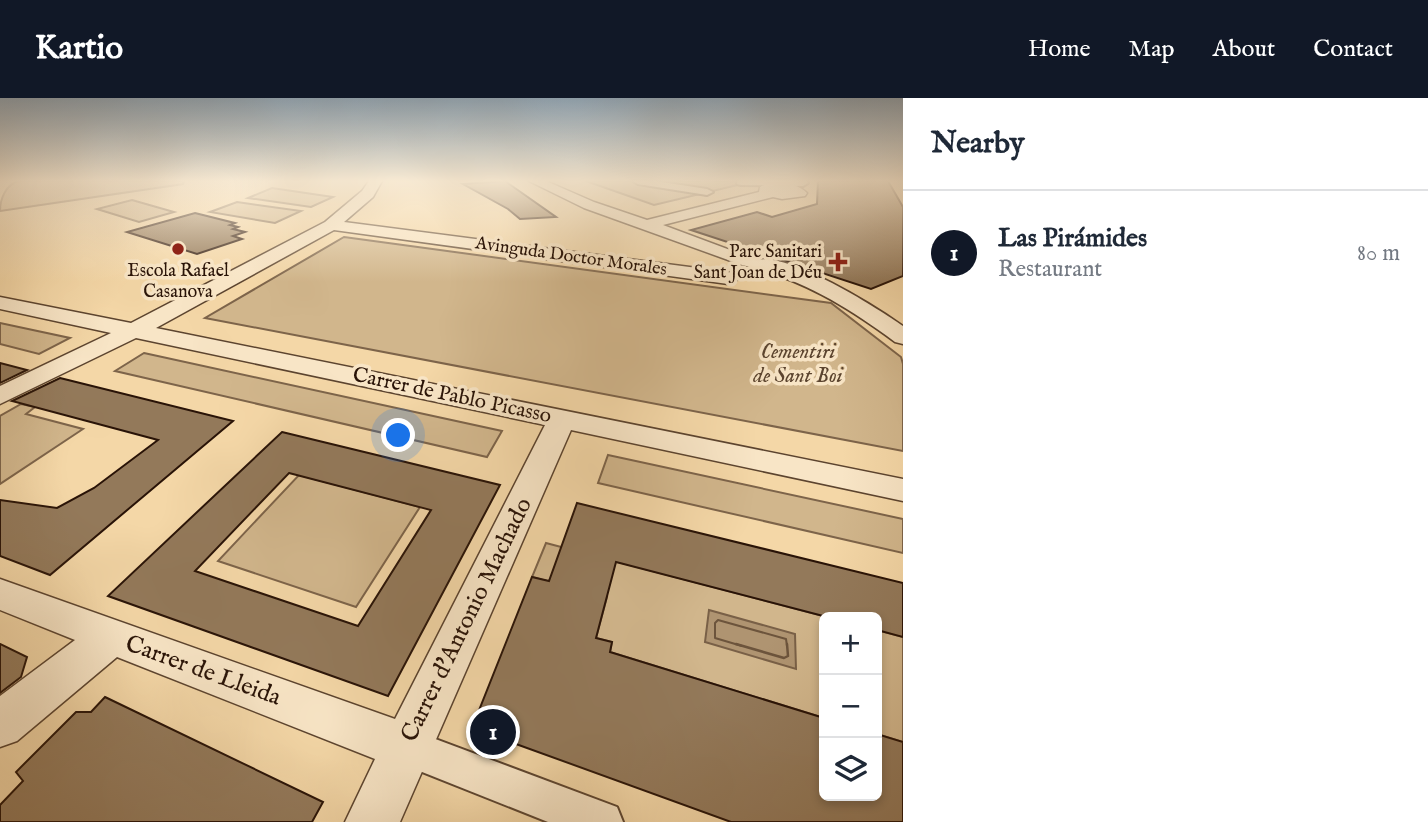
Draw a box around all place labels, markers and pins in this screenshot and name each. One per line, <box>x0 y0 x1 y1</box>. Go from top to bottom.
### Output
marker: Escola Rafael Casanova <box>170 241 186 257</box>
place label: Parc Sanitari Sant Joan de Déu <box>694 241 822 285</box>
marker: Parc Sanitari Sant Joan de Déu <box>828 252 848 272</box>
place label: Escola Rafael Casanova <box>127 260 229 304</box>
pin: 1 <box>470 706 516 758</box>

